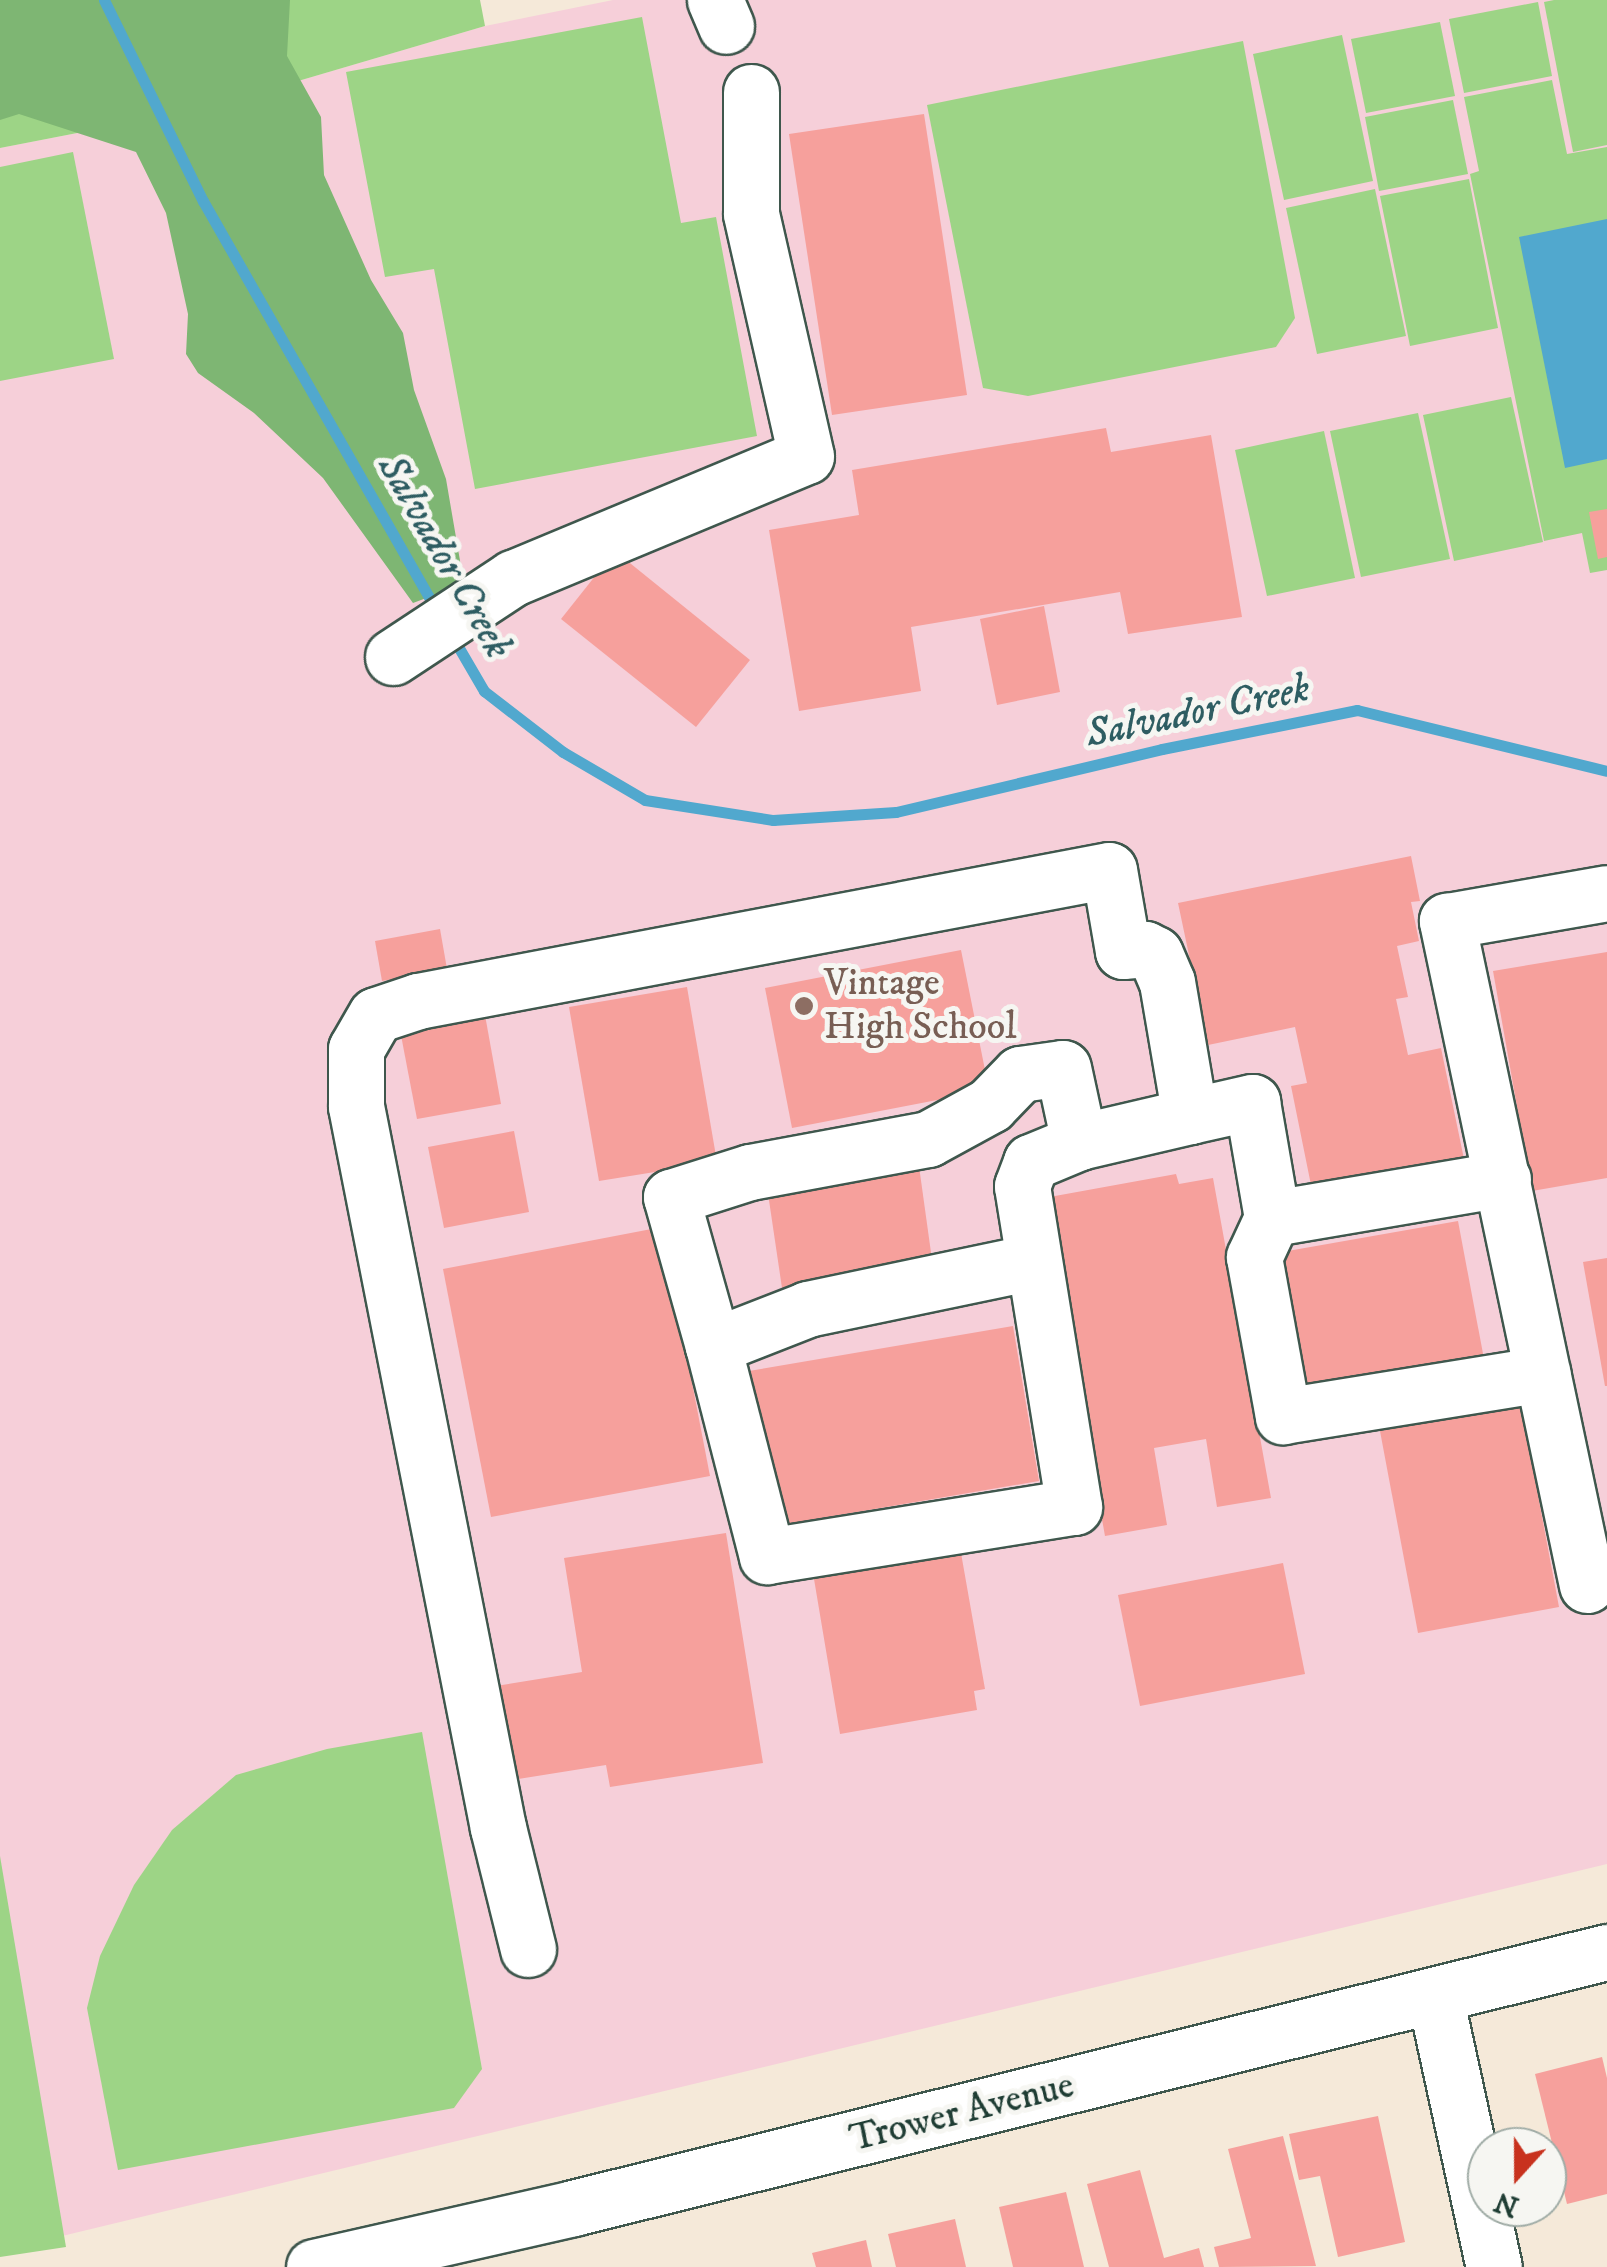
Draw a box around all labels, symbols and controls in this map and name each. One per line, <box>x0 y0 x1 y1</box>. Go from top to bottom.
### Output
water label: Salvador Creek <box>366 447 522 667</box>
water label: Salvador Creek <box>1082 665 1314 759</box>
place label: Vintage High School <box>824 961 1017 1050</box>
marker: Vintage High School <box>793 995 815 1017</box>
street label: Trower Avenue <box>845 2063 1079 2163</box>
north arrow <box>1467 2127 1567 2227</box>
text: N <box>1490 2183 1524 2224</box>

